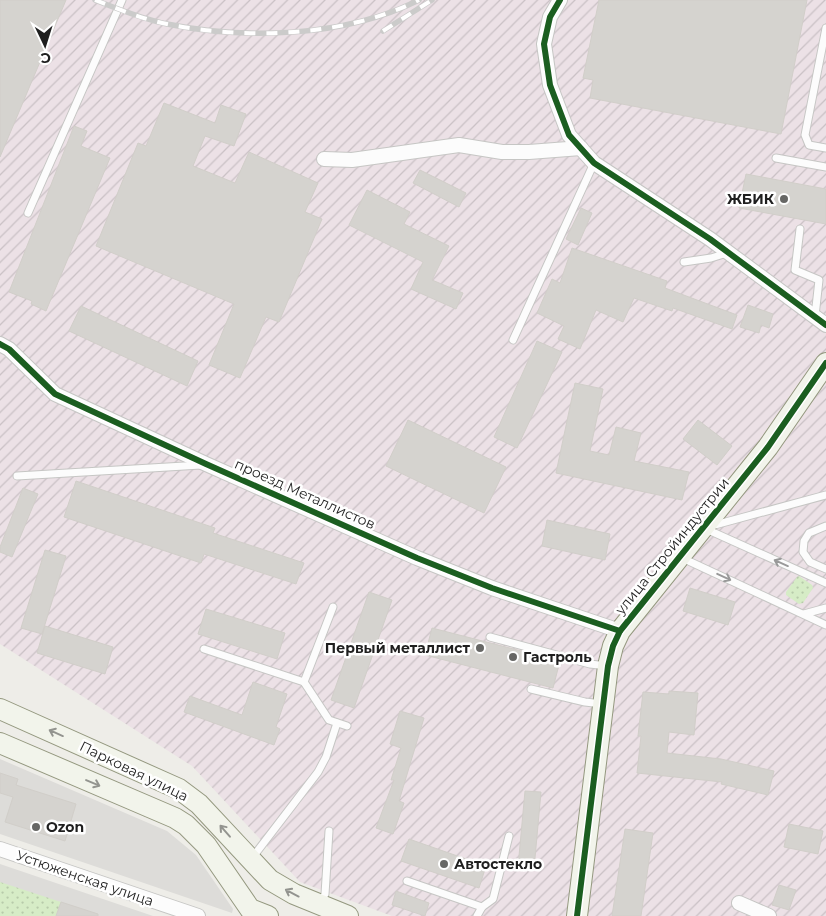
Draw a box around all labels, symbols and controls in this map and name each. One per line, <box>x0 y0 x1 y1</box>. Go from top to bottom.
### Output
north arrow <box>20 20 70 70</box>
text: С <box>40 49 52 67</box>
place label: ЖБИК <box>727 190 775 208</box>
marker: ЖБИК <box>778 193 790 205</box>
street label: проезд Металлистов <box>232 455 378 533</box>
street label: улица Стройиндустрии <box>611 474 733 619</box>
one-way arrow <box>774 557 789 567</box>
one-way arrow <box>716 573 731 583</box>
place label: Первый металлист <box>325 639 471 657</box>
marker: Первый металлист <box>474 642 486 654</box>
place label: Гастроль <box>523 648 592 666</box>
marker: Гастроль <box>507 651 519 663</box>
one-way arrow <box>49 728 64 738</box>
street label: Парковая улица <box>77 737 191 805</box>
one-way arrow <box>85 778 100 788</box>
place label: Ozon <box>46 818 84 836</box>
marker: Ozon <box>30 821 42 833</box>
one-way arrow <box>220 825 231 838</box>
street label: Устюженская улица <box>14 846 156 910</box>
place label: Автостекло <box>454 855 542 873</box>
marker: Автостекло <box>438 858 450 870</box>
one-way arrow <box>285 888 300 897</box>

